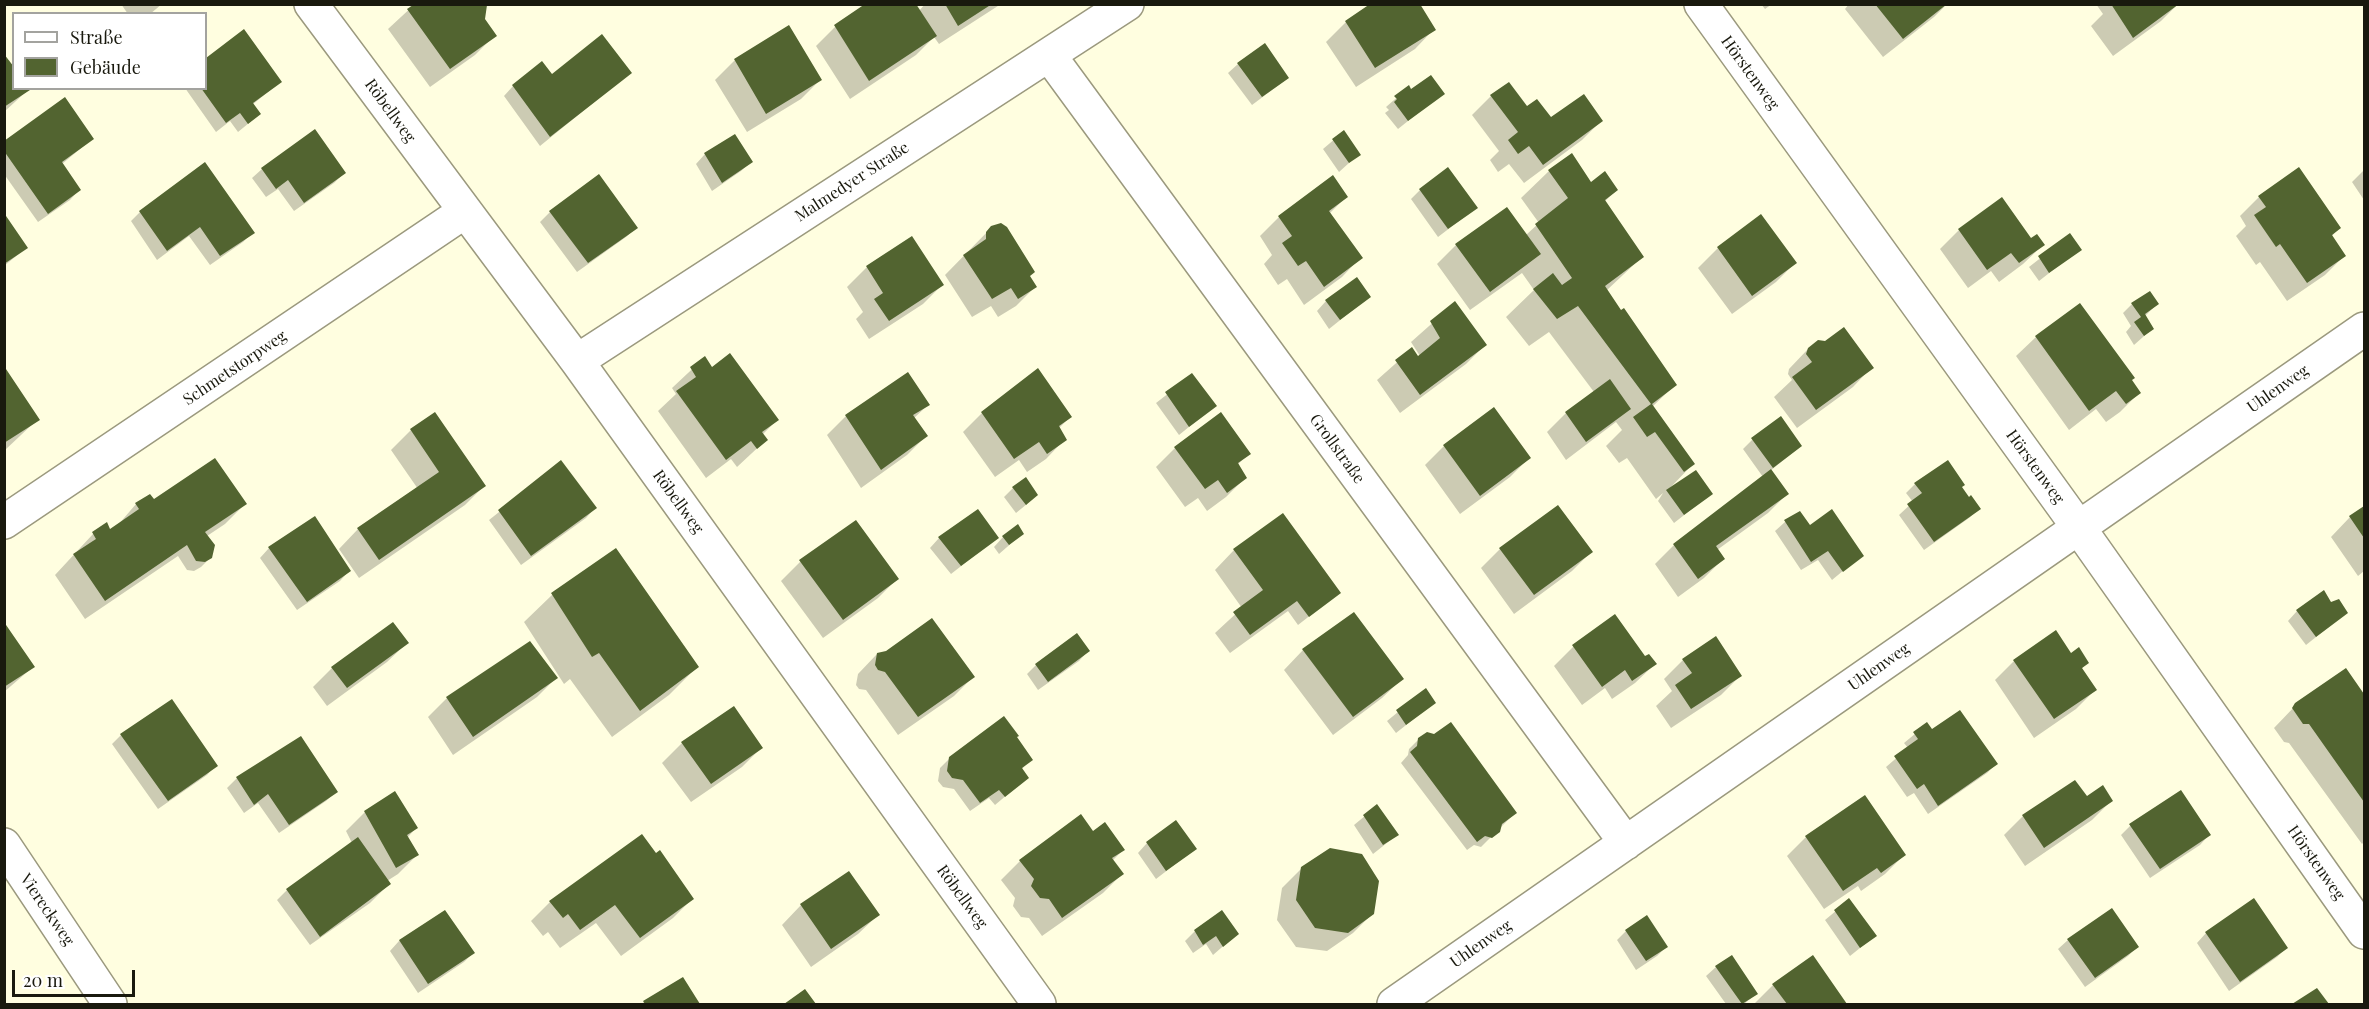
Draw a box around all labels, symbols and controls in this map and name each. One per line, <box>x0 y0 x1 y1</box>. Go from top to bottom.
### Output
legend <box>12 12 207 90</box>
text: Straße <box>70 25 123 49</box>
street label: Hörstenweg <box>1717 32 1783 114</box>
text: Gebäude <box>70 55 141 79</box>
street label: Röbellweg <box>360 75 420 147</box>
street label: Malmedyer Straße <box>791 138 913 226</box>
street label: Schmetstorpweg <box>180 326 290 410</box>
street label: Uhlenweg <box>2244 361 2312 417</box>
street label: Grollstraße <box>1305 411 1369 487</box>
street label: Hörstenweg <box>2002 426 2068 508</box>
street label: Röbellweg <box>648 466 708 538</box>
street label: Uhlenweg <box>1845 639 1913 695</box>
street label: Hörstenweg <box>2283 822 2349 904</box>
street label: Röbellweg <box>932 861 992 933</box>
street label: Viereckweg <box>16 870 78 950</box>
street label: Uhlenweg <box>1447 916 1515 972</box>
scale bar <box>15 958 138 996</box>
text: 20 m <box>23 968 63 992</box>

